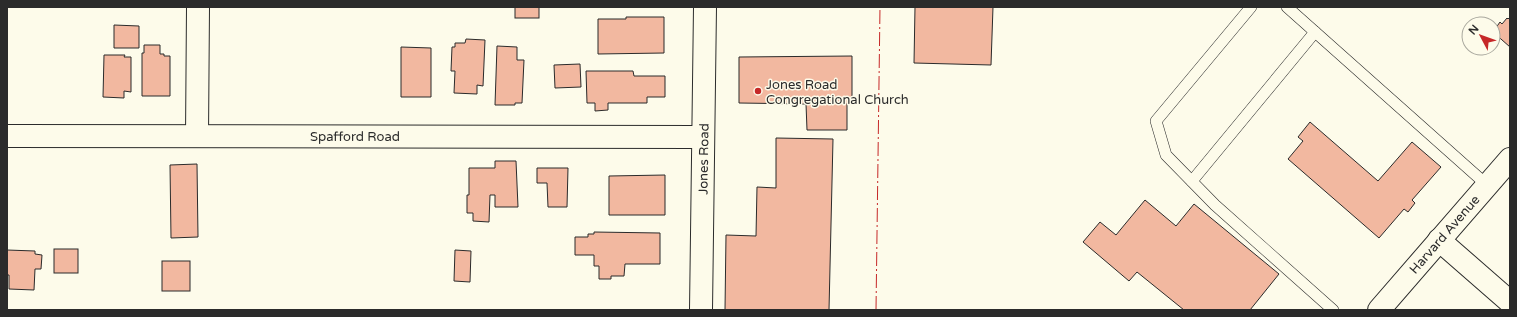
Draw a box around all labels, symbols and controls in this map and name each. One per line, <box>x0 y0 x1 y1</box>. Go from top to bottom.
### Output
north arrow <box>1461 16 1501 56</box>
text: N <box>1466 22 1482 37</box>
place label: Jones Road Congregational Church <box>766 77 909 108</box>
marker: Jones Road Congregational Church <box>753 86 763 96</box>
street label: Jones Road <box>695 123 713 195</box>
street label: Spafford Road <box>310 129 400 145</box>
street label: Harvard Avenue <box>1406 192 1483 277</box>

